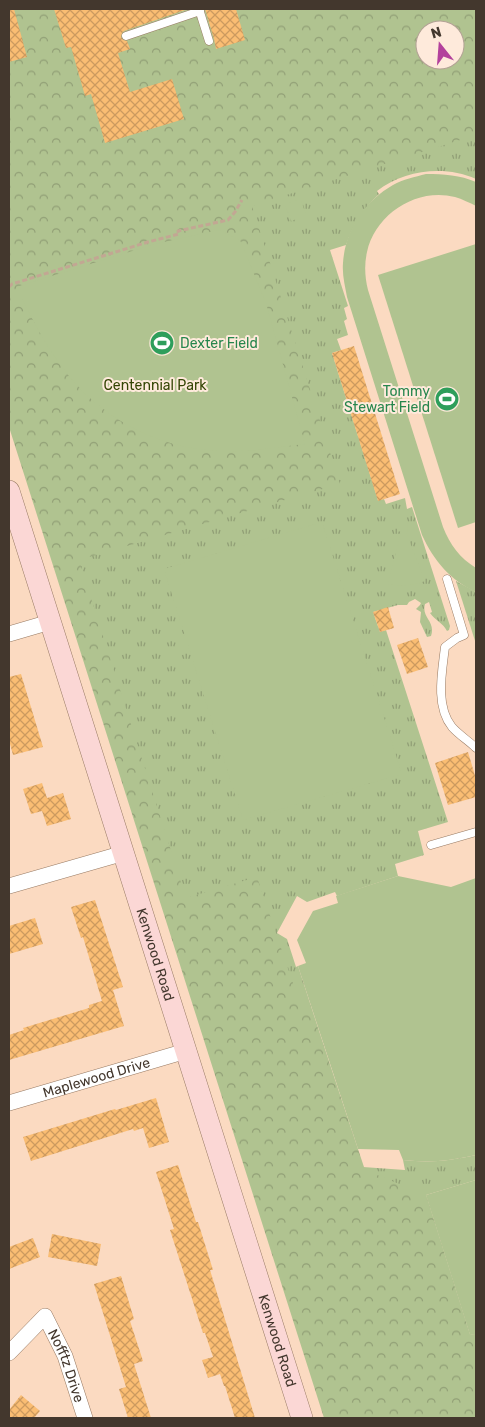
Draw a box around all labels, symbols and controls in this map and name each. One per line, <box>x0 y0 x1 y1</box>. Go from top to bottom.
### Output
north arrow <box>415 20 465 70</box>
text: N <box>429 23 444 43</box>
sports icon: Dexter Field <box>149 330 175 356</box>
place label: Dexter Field <box>180 335 258 352</box>
park label: Centennial Park <box>104 377 207 394</box>
place label: Tommy Stewart Field <box>344 383 430 416</box>
sports icon: Tommy Stewart Field <box>434 386 460 412</box>
street label: Kenwood Road <box>132 906 178 1003</box>
street label: Maplewood Drive <box>41 1054 152 1102</box>
street label: Kenwood Road <box>254 1292 300 1389</box>
street label: Nofftz Drive <box>44 1327 87 1405</box>

